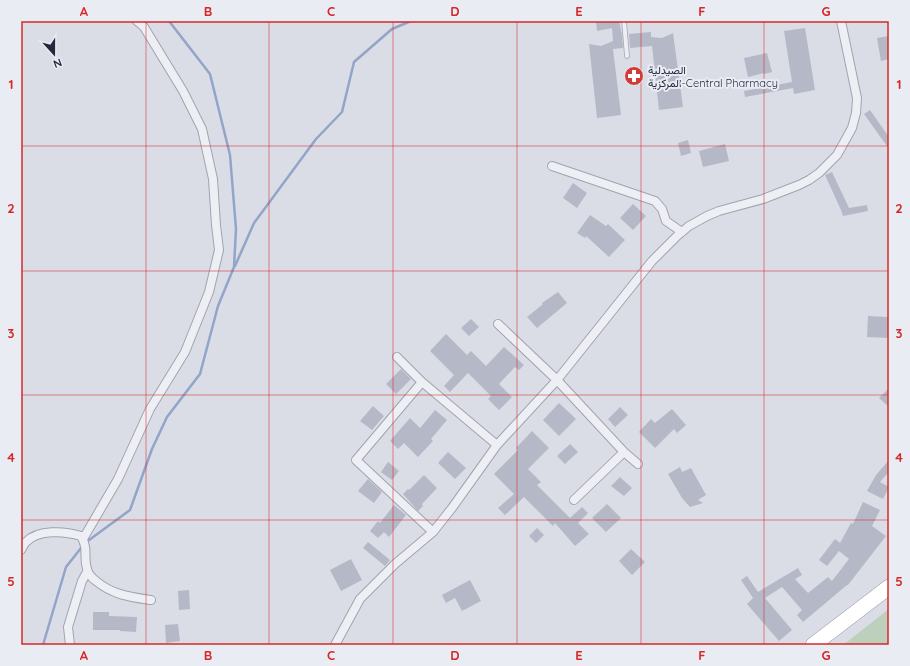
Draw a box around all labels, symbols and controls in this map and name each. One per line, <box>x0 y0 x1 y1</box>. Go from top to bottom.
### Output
text: A <box>80 3 89 19</box>
text: B <box>204 3 212 19</box>
text: C <box>327 3 335 19</box>
text: D <box>450 3 460 19</box>
text: E <box>575 3 583 19</box>
text: F <box>698 3 706 19</box>
text: G <box>821 3 831 19</box>
north arrow <box>34 34 74 74</box>
text: N <box>51 55 64 71</box>
place label: الصيدلية المركزية-Central Pharmacy <box>648 63 778 90</box>
pharmacy icon: الصيدلية المركزية-Central Pharmacy <box>623 65 645 87</box>
text: 1 <box>8 76 14 92</box>
text: 1 <box>896 76 902 92</box>
text: 2 <box>7 200 15 216</box>
text: 2 <box>895 200 903 216</box>
text: 3 <box>8 325 15 341</box>
text: 3 <box>896 325 903 341</box>
text: 4 <box>7 449 15 465</box>
text: 4 <box>895 449 903 465</box>
text: 5 <box>7 573 15 589</box>
text: 5 <box>895 573 903 589</box>
text: A <box>80 647 89 663</box>
text: B <box>204 647 212 663</box>
text: C <box>327 647 335 663</box>
text: D <box>450 647 460 663</box>
text: E <box>575 647 583 663</box>
text: F <box>698 647 706 663</box>
text: G <box>821 647 831 663</box>

